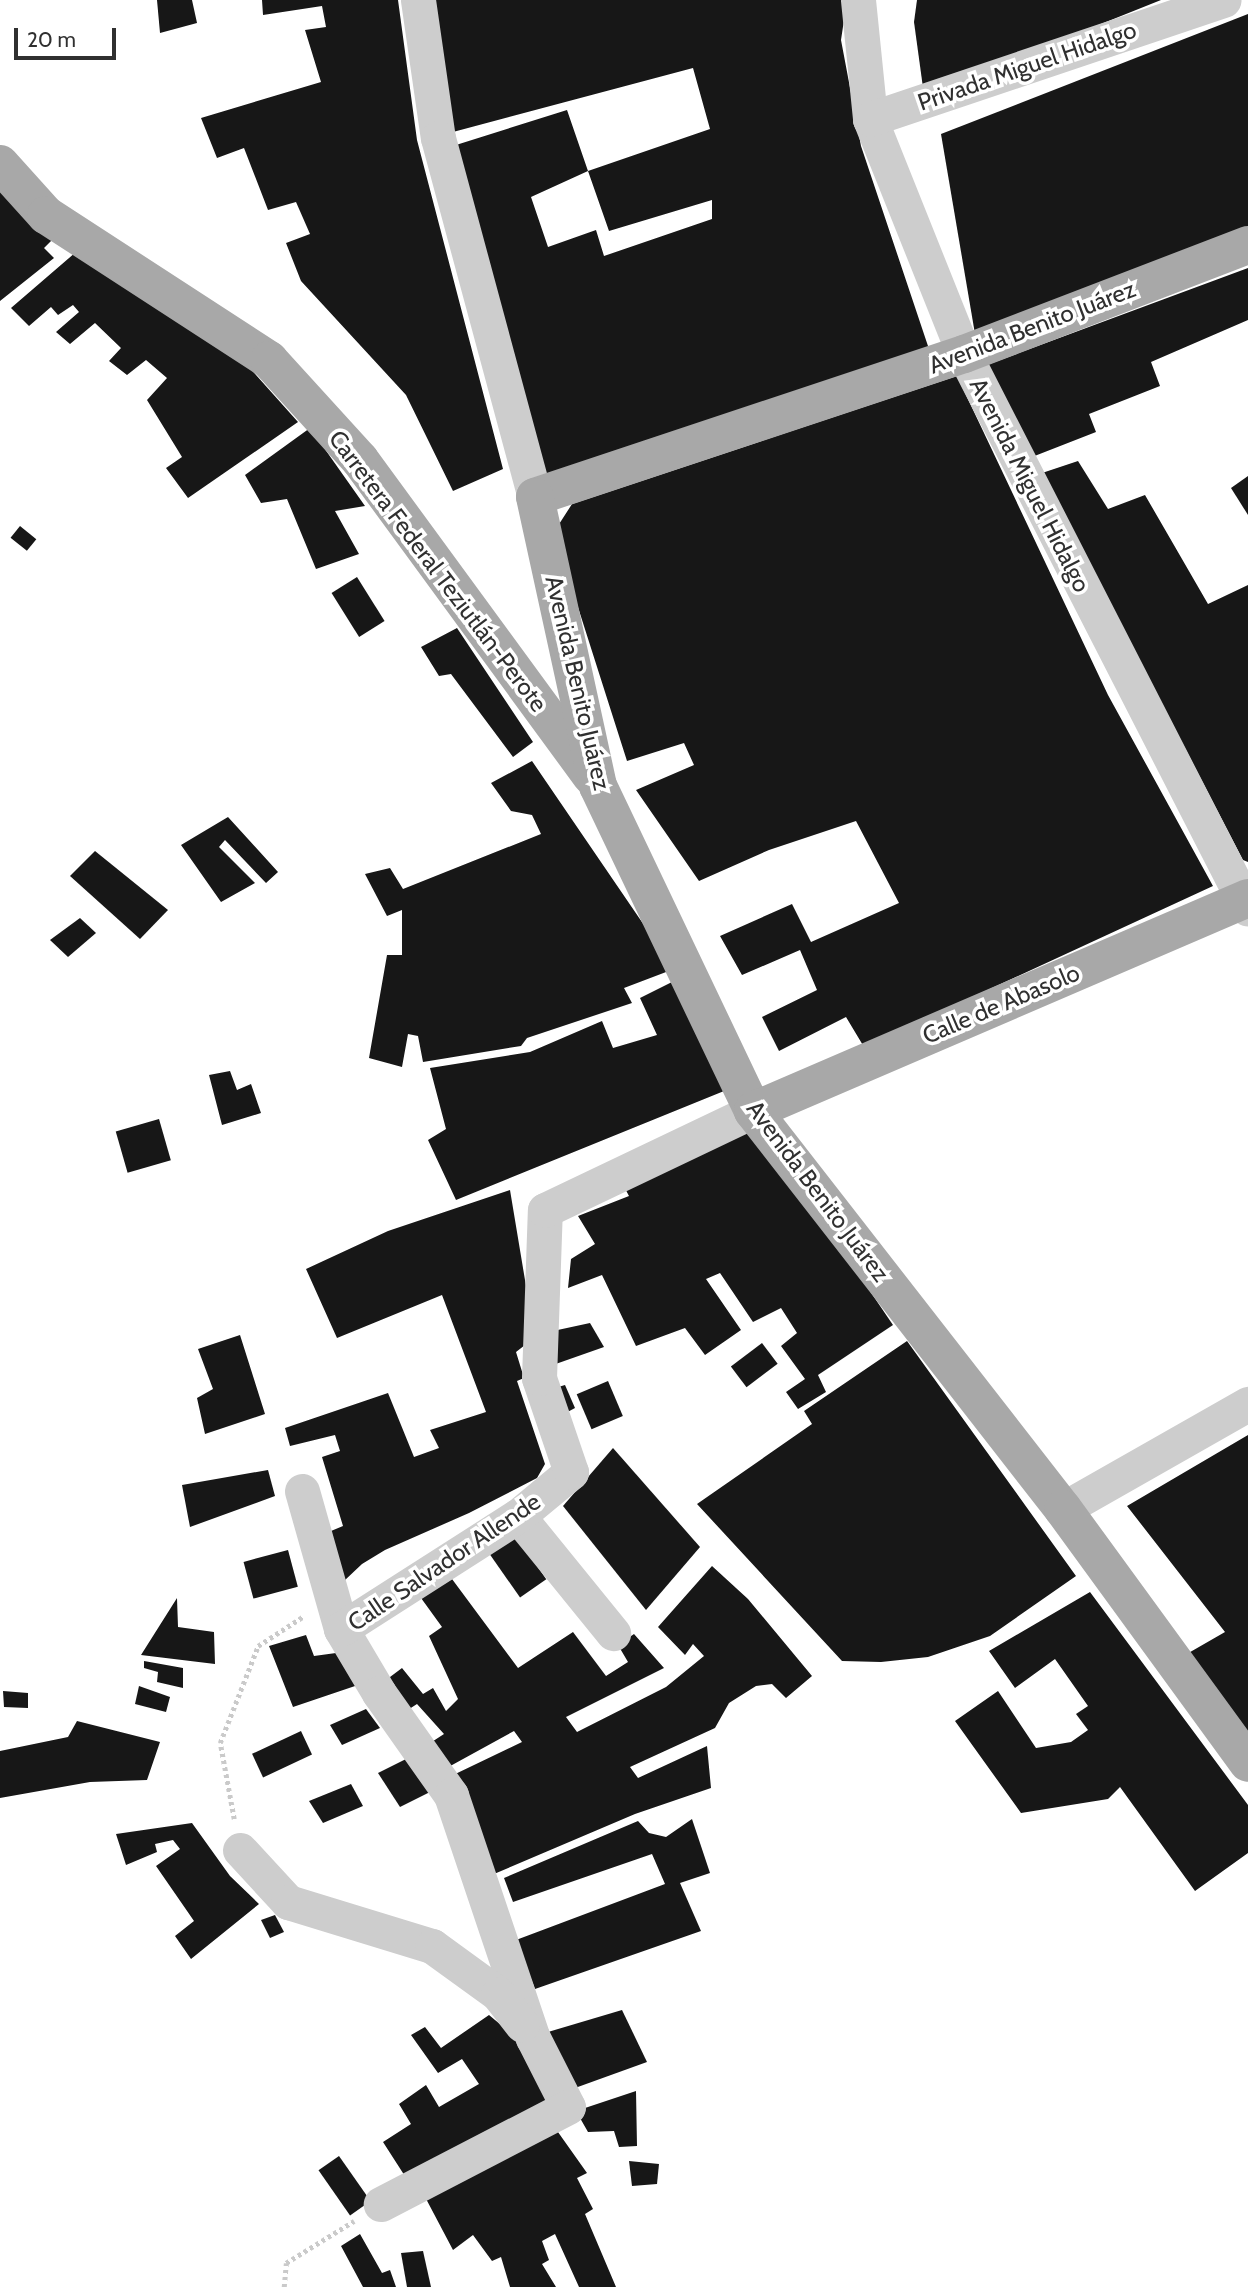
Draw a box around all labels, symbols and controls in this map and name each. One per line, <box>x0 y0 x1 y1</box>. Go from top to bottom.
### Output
scale bar <box>18 14 119 58</box>
street label: Privada Miguel Hidalgo <box>914 15 1140 117</box>
text: 20 m <box>27 27 76 52</box>
street label: Avenida Benito Juárez <box>925 274 1139 380</box>
street label: Avenida Miguel Hidalgo <box>964 373 1096 597</box>
street label: Carretera Federal Teziutlán-Perote <box>323 425 553 717</box>
street label: Avenida Benito Juárez <box>539 573 617 793</box>
street label: Calle de Abasolo <box>918 958 1084 1050</box>
street label: Avenida Benito Juárez <box>741 1095 895 1287</box>
street label: Calle Salvador Allende <box>342 1487 546 1637</box>

